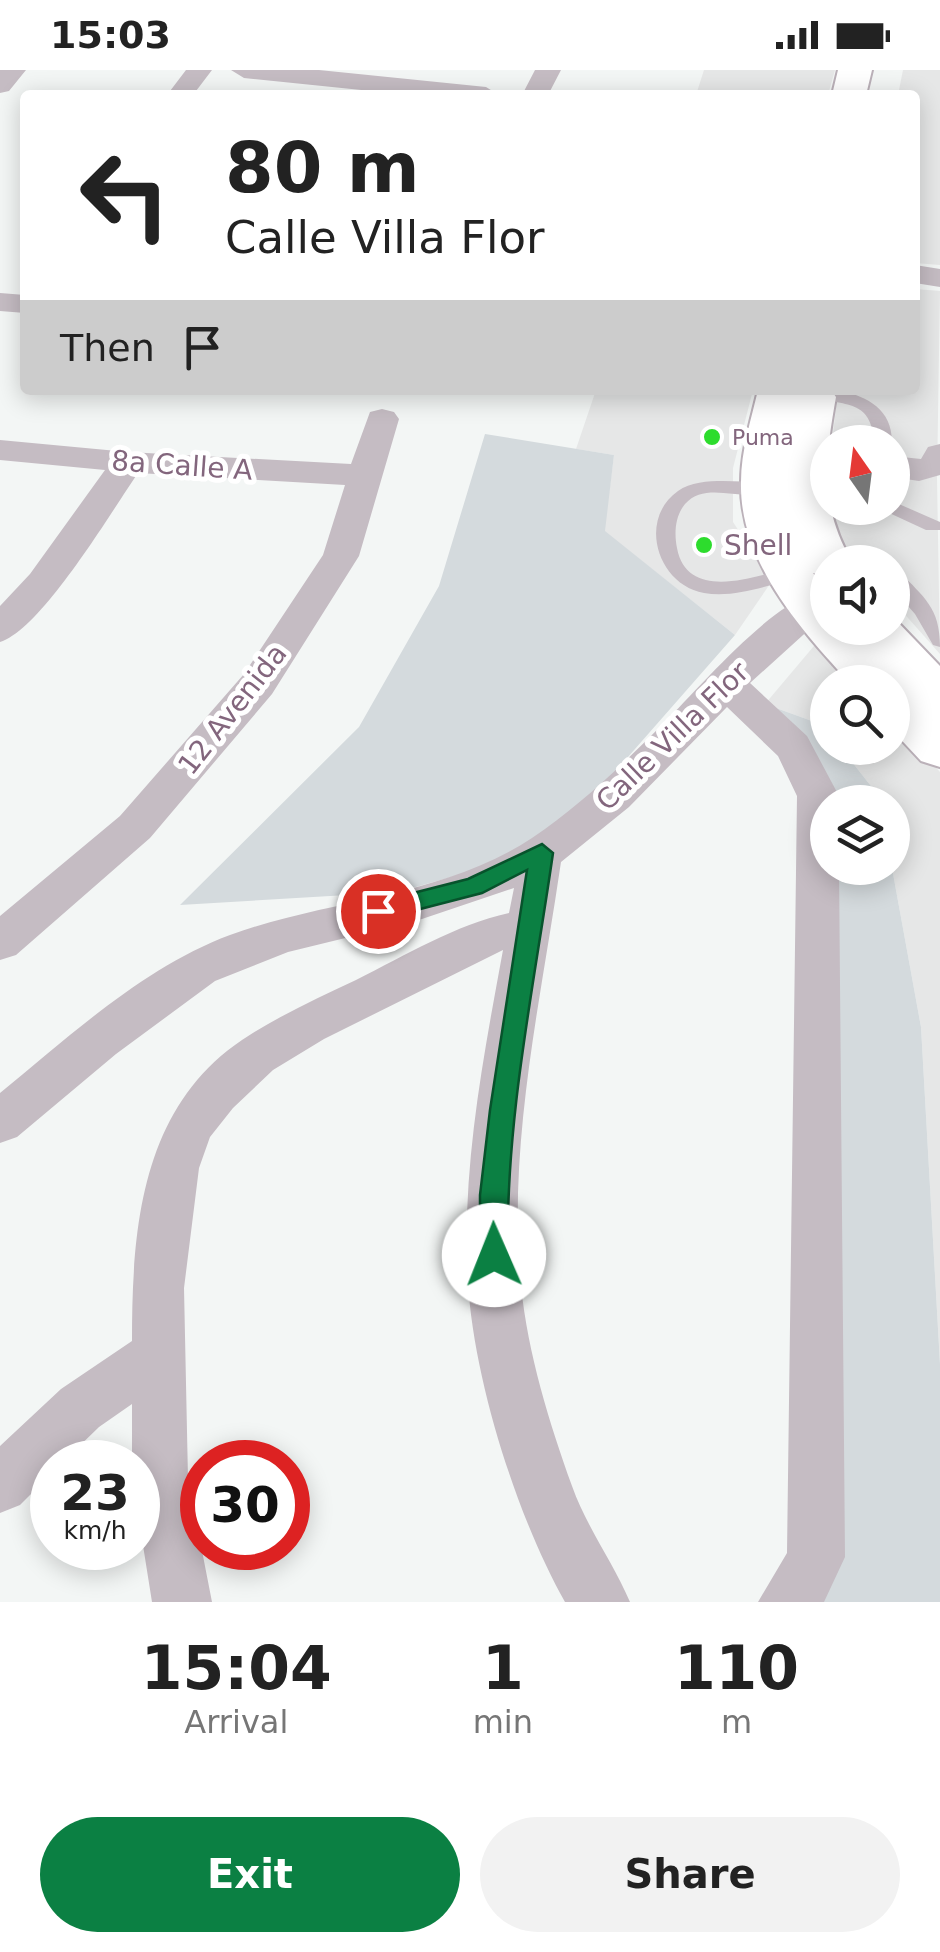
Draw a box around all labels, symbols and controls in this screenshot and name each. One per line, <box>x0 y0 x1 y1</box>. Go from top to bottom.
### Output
text: 15:03 <box>50 13 171 57</box>
text: 80 m <box>225 127 420 209</box>
icon: left <box>60 130 190 260</box>
text: Calle Villa Flor <box>225 211 545 264</box>
icon: arrive <box>175 320 230 375</box>
text: Then <box>60 326 155 370</box>
place label: Puma <box>732 425 794 450</box>
north arrow <box>810 425 910 525</box>
map controls <box>810 425 910 885</box>
marker: Puma <box>701 426 723 448</box>
street label: 8a Calle A <box>110 444 254 487</box>
place label: Shell <box>724 529 792 562</box>
marker: Shell <box>693 534 715 556</box>
button: sound <box>810 545 910 645</box>
street label: 12 Avenida <box>171 638 294 781</box>
street label: Calle Villa Flor <box>589 655 756 817</box>
button: search <box>810 665 910 765</box>
button: layers <box>810 785 910 885</box>
pin <box>336 869 421 954</box>
icon: arrive <box>351 884 406 939</box>
position arrow <box>442 1203 546 1307</box>
speed limit sign: 30 <box>180 1440 310 1570</box>
text: 23 <box>60 1464 130 1522</box>
text: km/h <box>63 1516 127 1545</box>
text: 15:04 <box>141 1633 332 1703</box>
text: 1 <box>482 1633 524 1703</box>
text: 110 <box>674 1633 799 1703</box>
text: Arrival <box>184 1703 288 1741</box>
text: min <box>473 1703 533 1741</box>
text: m <box>721 1703 752 1741</box>
button: Exit <box>40 1817 460 1932</box>
button: Share <box>480 1817 900 1932</box>

